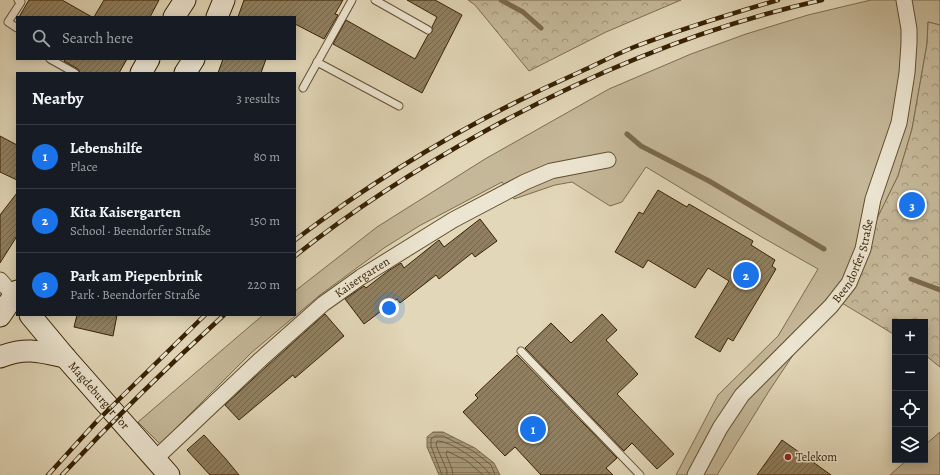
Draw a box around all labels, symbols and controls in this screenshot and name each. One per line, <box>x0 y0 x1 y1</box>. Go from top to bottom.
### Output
search box <box>16 16 296 60</box>
icon: search <box>30 27 52 49</box>
text: Search here <box>62 28 133 48</box>
text: Nearby <box>32 87 83 110</box>
text: 3 results <box>236 90 280 107</box>
text: Lebenshilfe <box>70 138 142 158</box>
text: 1 <box>43 148 47 165</box>
text: 80 m <box>253 148 280 165</box>
text: Place <box>70 158 98 175</box>
pin: 3 <box>899 190 925 220</box>
text: Kita Kaisergarten <box>70 202 181 222</box>
text: 2 <box>42 212 48 229</box>
text: 150 m <box>250 212 280 229</box>
street label: Beendorfer Straße <box>828 218 877 306</box>
text: School · Beendorfer Straße <box>70 222 211 239</box>
street label: Kaisergarten <box>331 253 393 301</box>
pin: 2 <box>733 260 759 290</box>
text: Park am Piepenbrink <box>70 266 202 286</box>
text: 3 <box>42 276 48 293</box>
text: 220 m <box>247 276 280 293</box>
text: Park · Beendorfer Straße <box>70 286 200 303</box>
your location <box>379 298 399 318</box>
map controls <box>892 319 928 463</box>
button: + <box>892 319 928 355</box>
button: − <box>892 355 928 391</box>
street label: Magdeburger Tor <box>65 358 133 433</box>
button: locate <box>892 391 928 427</box>
pin: 1 <box>520 414 546 444</box>
button: layers <box>892 427 928 463</box>
place label: Telekom <box>796 449 837 465</box>
marker: Telekom <box>783 452 793 462</box>

